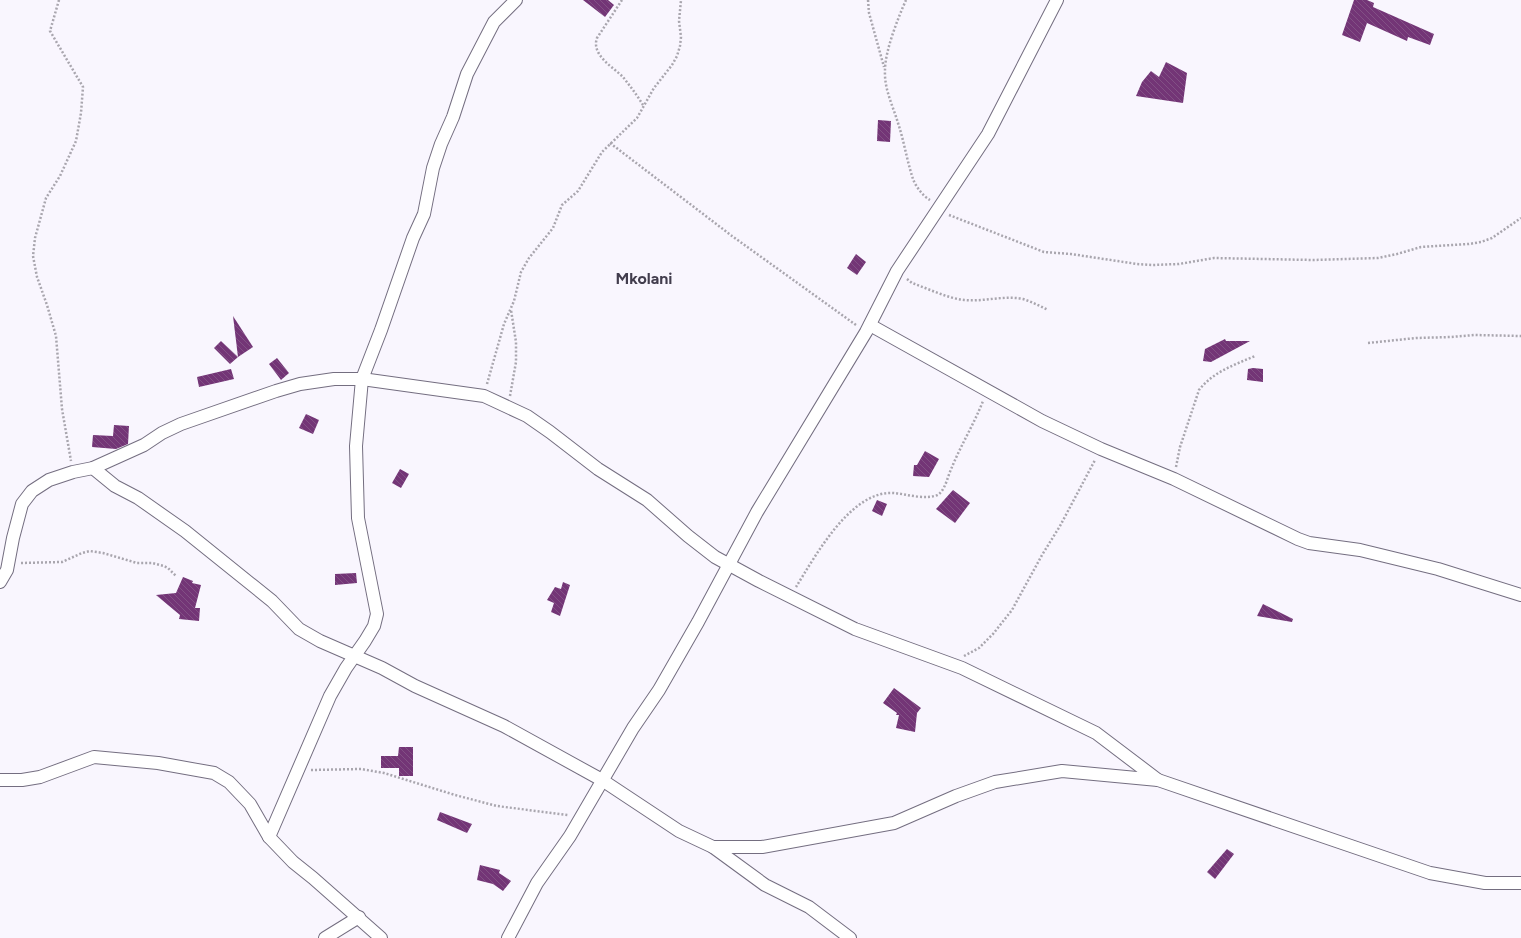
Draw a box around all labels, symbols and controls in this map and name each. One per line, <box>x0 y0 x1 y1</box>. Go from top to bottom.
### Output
district label: Mkolani <box>616 269 672 288</box>

